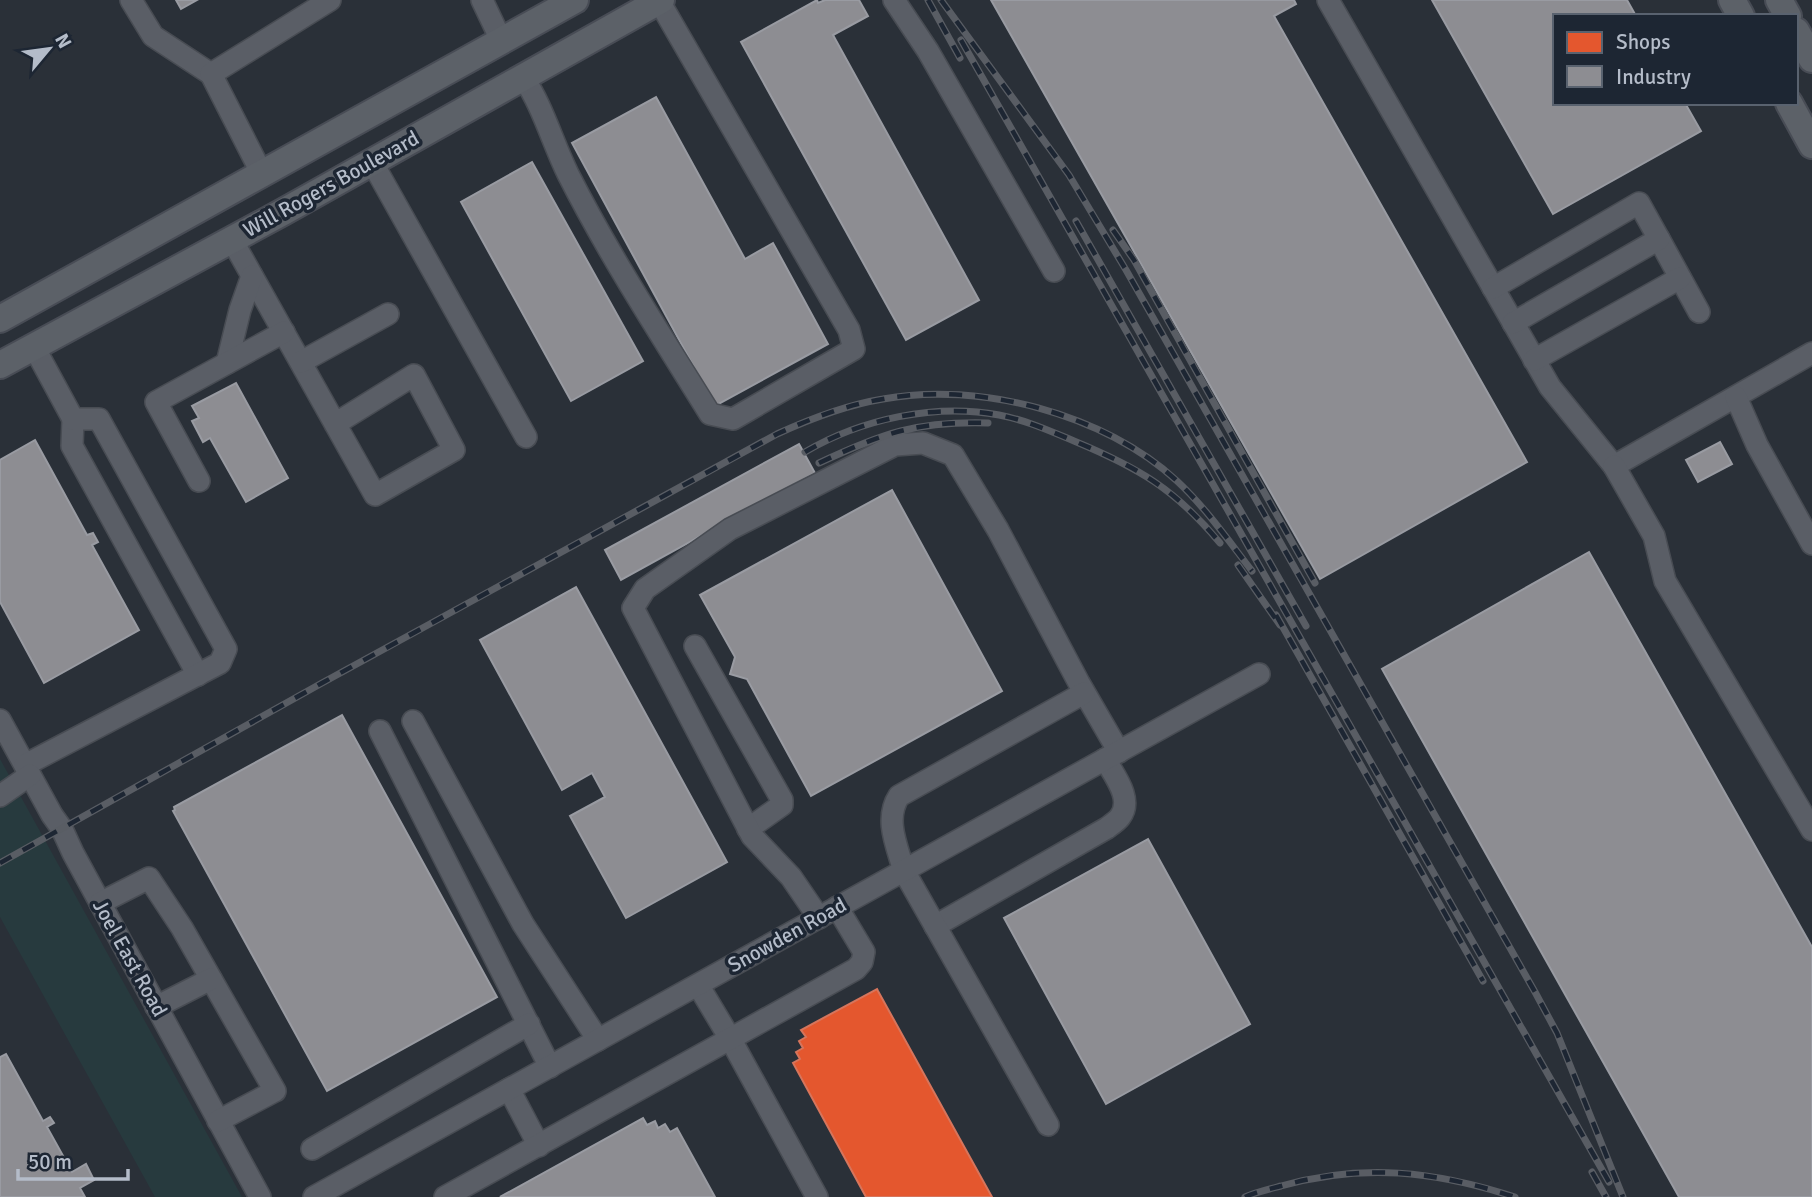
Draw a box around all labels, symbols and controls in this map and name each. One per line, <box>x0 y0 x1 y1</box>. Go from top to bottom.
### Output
north arrow <box>14 14 84 84</box>
legend <box>1553 14 1798 105</box>
text: Shops <box>1616 29 1670 55</box>
text: N <box>49 30 77 53</box>
text: Industry <box>1616 64 1691 90</box>
street label: Will Rogers Boulevard <box>239 125 423 243</box>
street label: Snowden Road <box>723 892 851 978</box>
street label: Joel East Road <box>87 895 173 1021</box>
scale bar <box>18 1138 128 1182</box>
text: 50 m <box>28 1149 72 1175</box>

